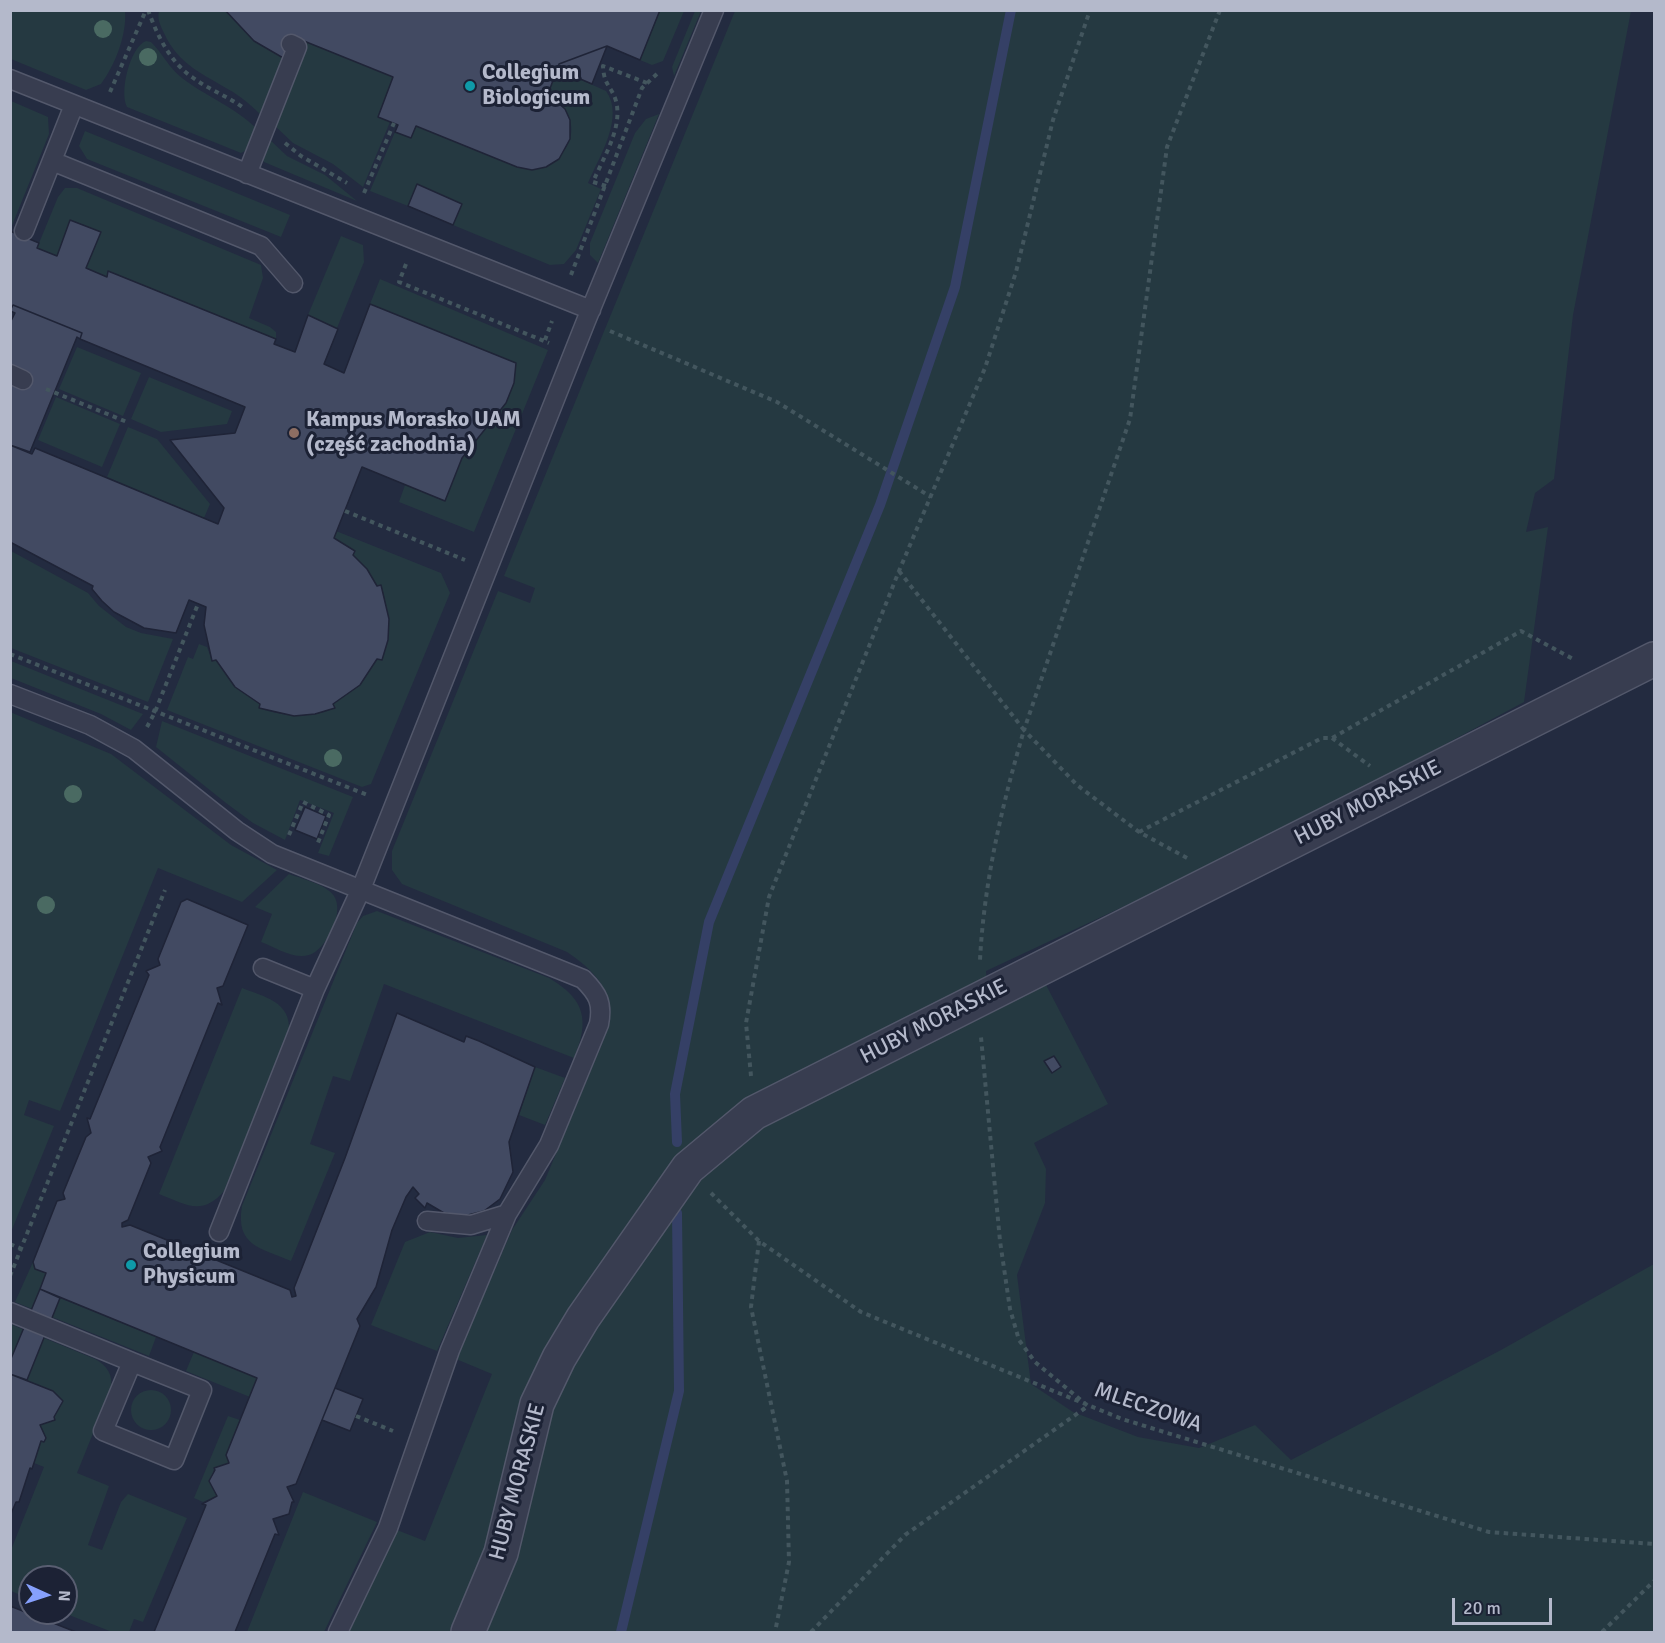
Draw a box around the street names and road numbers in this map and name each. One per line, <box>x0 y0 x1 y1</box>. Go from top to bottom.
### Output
street label: HUBY MORASKIE <box>1290 755 1446 851</box>
street label: HUBY MORASKIE <box>856 974 1012 1070</box>
street label: MLECZOWA <box>1091 1377 1205 1439</box>
street label: HUBY MORASKIE <box>484 1401 552 1563</box>

